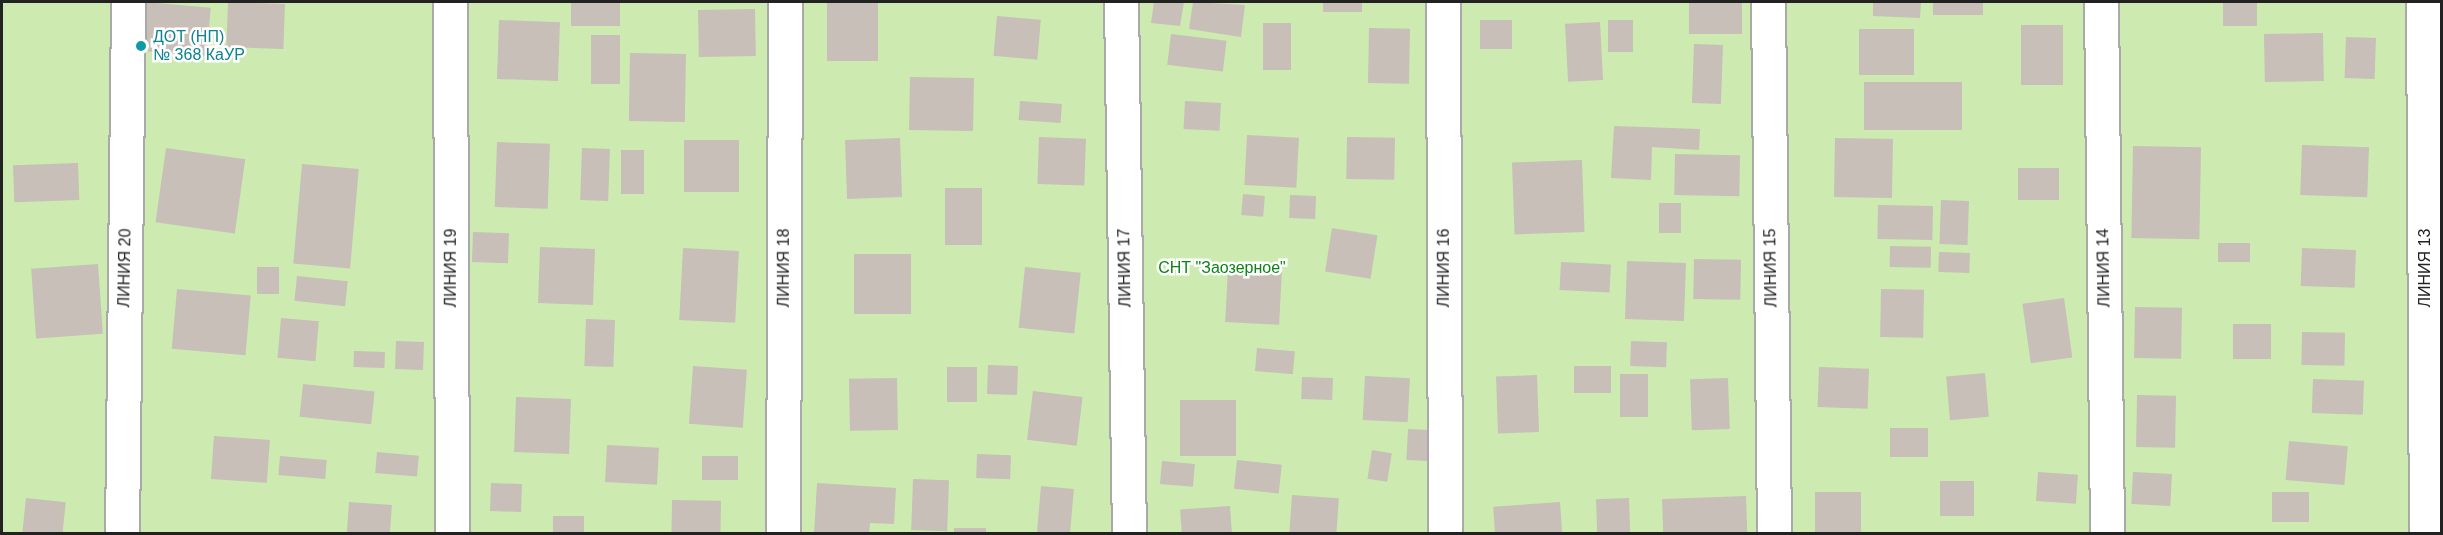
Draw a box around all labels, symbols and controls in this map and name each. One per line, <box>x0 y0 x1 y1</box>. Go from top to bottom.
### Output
place label: ДОТ (НП) № 368 КаУР <box>153 27 245 65</box>
marker: ДОТ (НП) № 368 КаУР <box>134 39 148 53</box>
street label: ЛИНИЯ 20 <box>115 228 135 308</box>
street label: ЛИНИЯ 17 <box>1115 228 1135 308</box>
street label: ЛИНИЯ 15 <box>1761 228 1781 308</box>
street label: ЛИНИЯ 14 <box>2094 228 2114 308</box>
street label: ЛИНИЯ 19 <box>441 229 461 307</box>
street label: ЛИНИЯ 18 <box>774 229 794 307</box>
street label: ЛИНИЯ 16 <box>1434 229 1454 307</box>
street label: ЛИНИЯ 13 <box>2415 229 2435 307</box>
park label: СНТ "Заозерное" <box>1158 258 1286 278</box>

